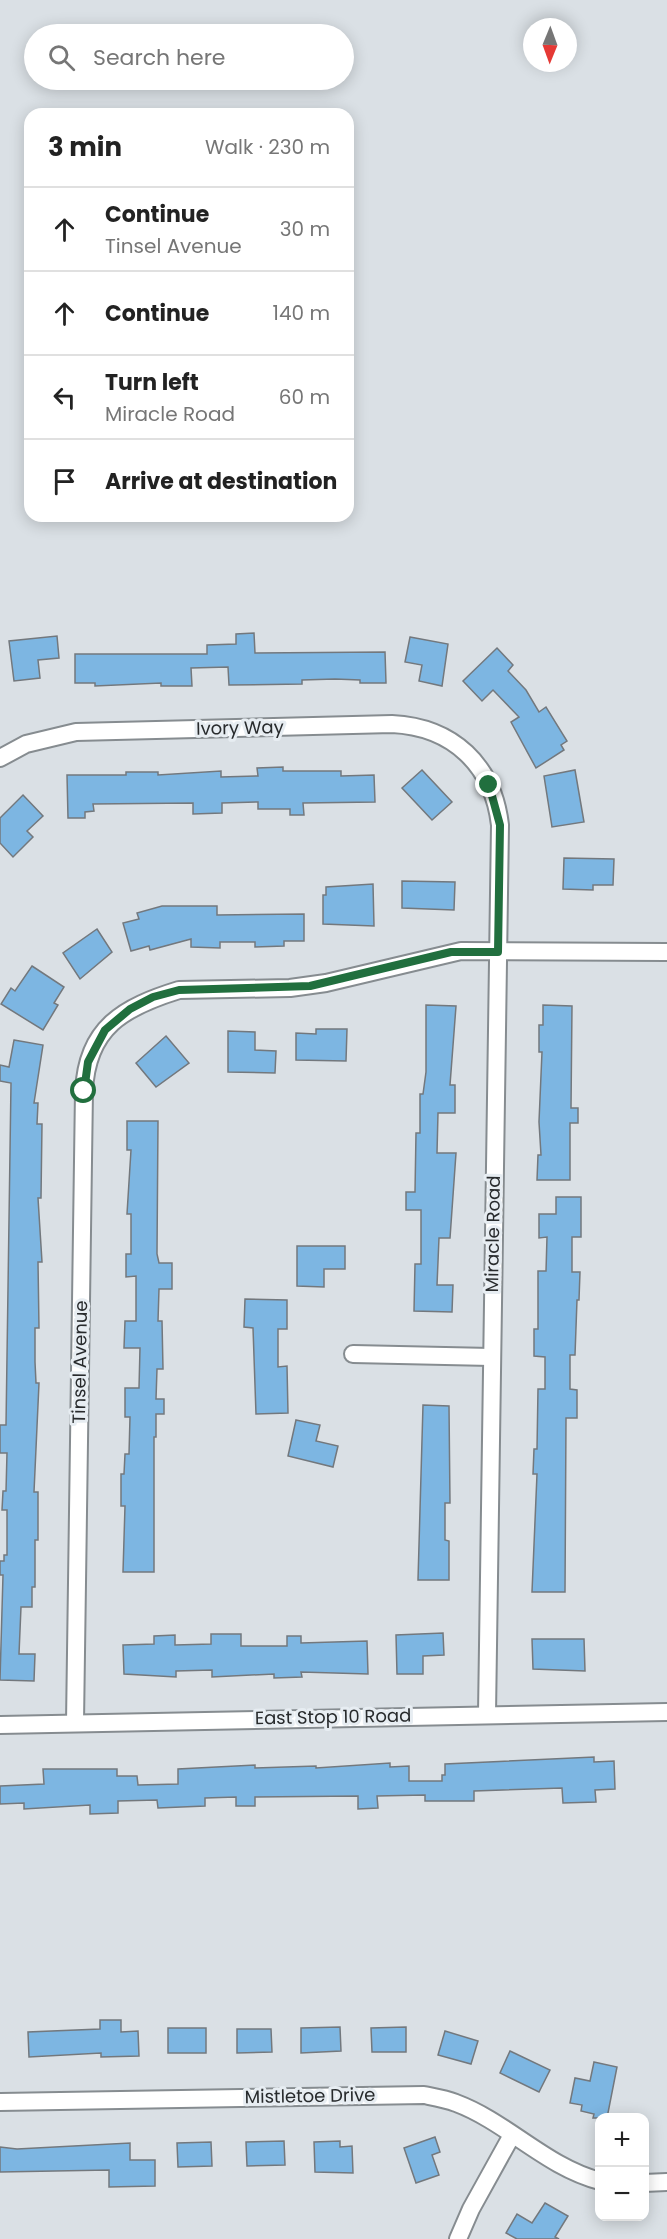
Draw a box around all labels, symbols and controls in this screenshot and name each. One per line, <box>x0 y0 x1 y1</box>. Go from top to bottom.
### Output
north arrow <box>523 18 577 72</box>
search box <box>24 24 354 90</box>
icon: search <box>45 41 78 74</box>
text: Search here <box>93 42 226 73</box>
text: 3 min <box>48 129 122 165</box>
text: Walk · 230 m <box>205 133 330 161</box>
text: Continue <box>105 199 209 230</box>
icon: ahead <box>48 213 81 246</box>
text: 30 m <box>280 215 330 243</box>
text: Tinsel Avenue <box>105 232 242 260</box>
icon: ahead <box>48 297 81 330</box>
text: Continue <box>105 298 209 329</box>
text: 140 m <box>273 299 330 327</box>
text: Turn left <box>105 367 199 398</box>
icon: left <box>48 381 81 414</box>
text: 60 m <box>279 383 330 411</box>
text: Miracle Road <box>105 400 235 428</box>
icon: arrive <box>48 465 81 498</box>
text: Arrive at destination <box>105 466 337 497</box>
street label: Ivory Way <box>196 714 284 741</box>
route end <box>475 771 501 797</box>
route start <box>70 1077 96 1103</box>
street label: Miracle Road <box>479 1175 506 1293</box>
street label: Tinsel Avenue <box>66 1300 93 1424</box>
street label: East Stop 10 Road <box>255 1703 411 1730</box>
street label: Mistletoe Drive <box>244 2082 376 2109</box>
map controls <box>595 2113 649 2221</box>
button: + <box>595 2113 649 2167</box>
button: − <box>595 2167 649 2221</box>

